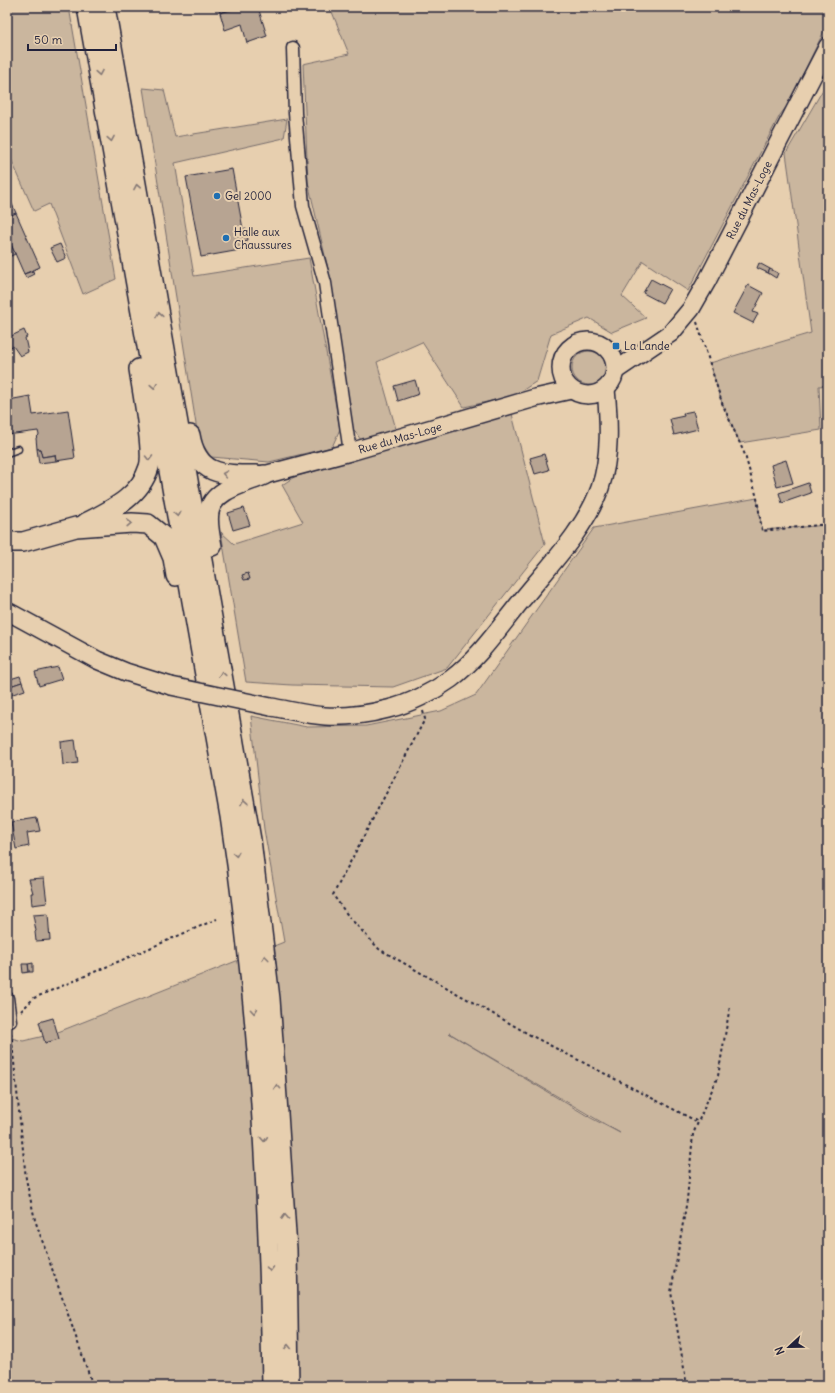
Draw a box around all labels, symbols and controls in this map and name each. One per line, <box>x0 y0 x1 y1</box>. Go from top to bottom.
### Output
scale bar <box>28 26 116 52</box>
text: 50 m <box>34 32 63 47</box>
one-way arrow <box>94 70 103 76</box>
one-way arrow <box>106 136 114 142</box>
street label: Rue du Mas-Loge <box>723 158 775 242</box>
one-way arrow <box>133 184 141 190</box>
place label: Gel 2000 <box>225 189 272 203</box>
marker: Gel 2000 <box>212 191 222 201</box>
place label: Halle aux Chaussures <box>234 225 292 252</box>
marker: Halle aux Chaussures <box>221 233 231 243</box>
one-way arrow <box>156 312 164 318</box>
place label: La Lande <box>624 339 670 353</box>
marker: La Lande <box>611 341 621 351</box>
one-way arrow <box>149 383 158 389</box>
street label: Rue du Mas-Loge <box>357 419 443 457</box>
one-way arrow <box>145 455 154 461</box>
one-way arrow <box>222 470 229 479</box>
one-way arrow <box>172 511 181 517</box>
one-way arrow <box>126 519 132 528</box>
one-way arrow <box>218 671 227 677</box>
one-way arrow <box>240 799 249 805</box>
one-way arrow <box>231 851 240 858</box>
one-way arrow <box>261 955 270 961</box>
one-way arrow <box>250 1008 259 1014</box>
one-way arrow <box>272 1084 281 1090</box>
one-way arrow <box>260 1136 269 1142</box>
one-way arrow <box>280 1214 289 1220</box>
one-way arrow <box>266 1266 274 1272</box>
north arrow <box>769 1327 809 1367</box>
one-way arrow <box>284 1344 292 1350</box>
text: N <box>772 1345 788 1357</box>

